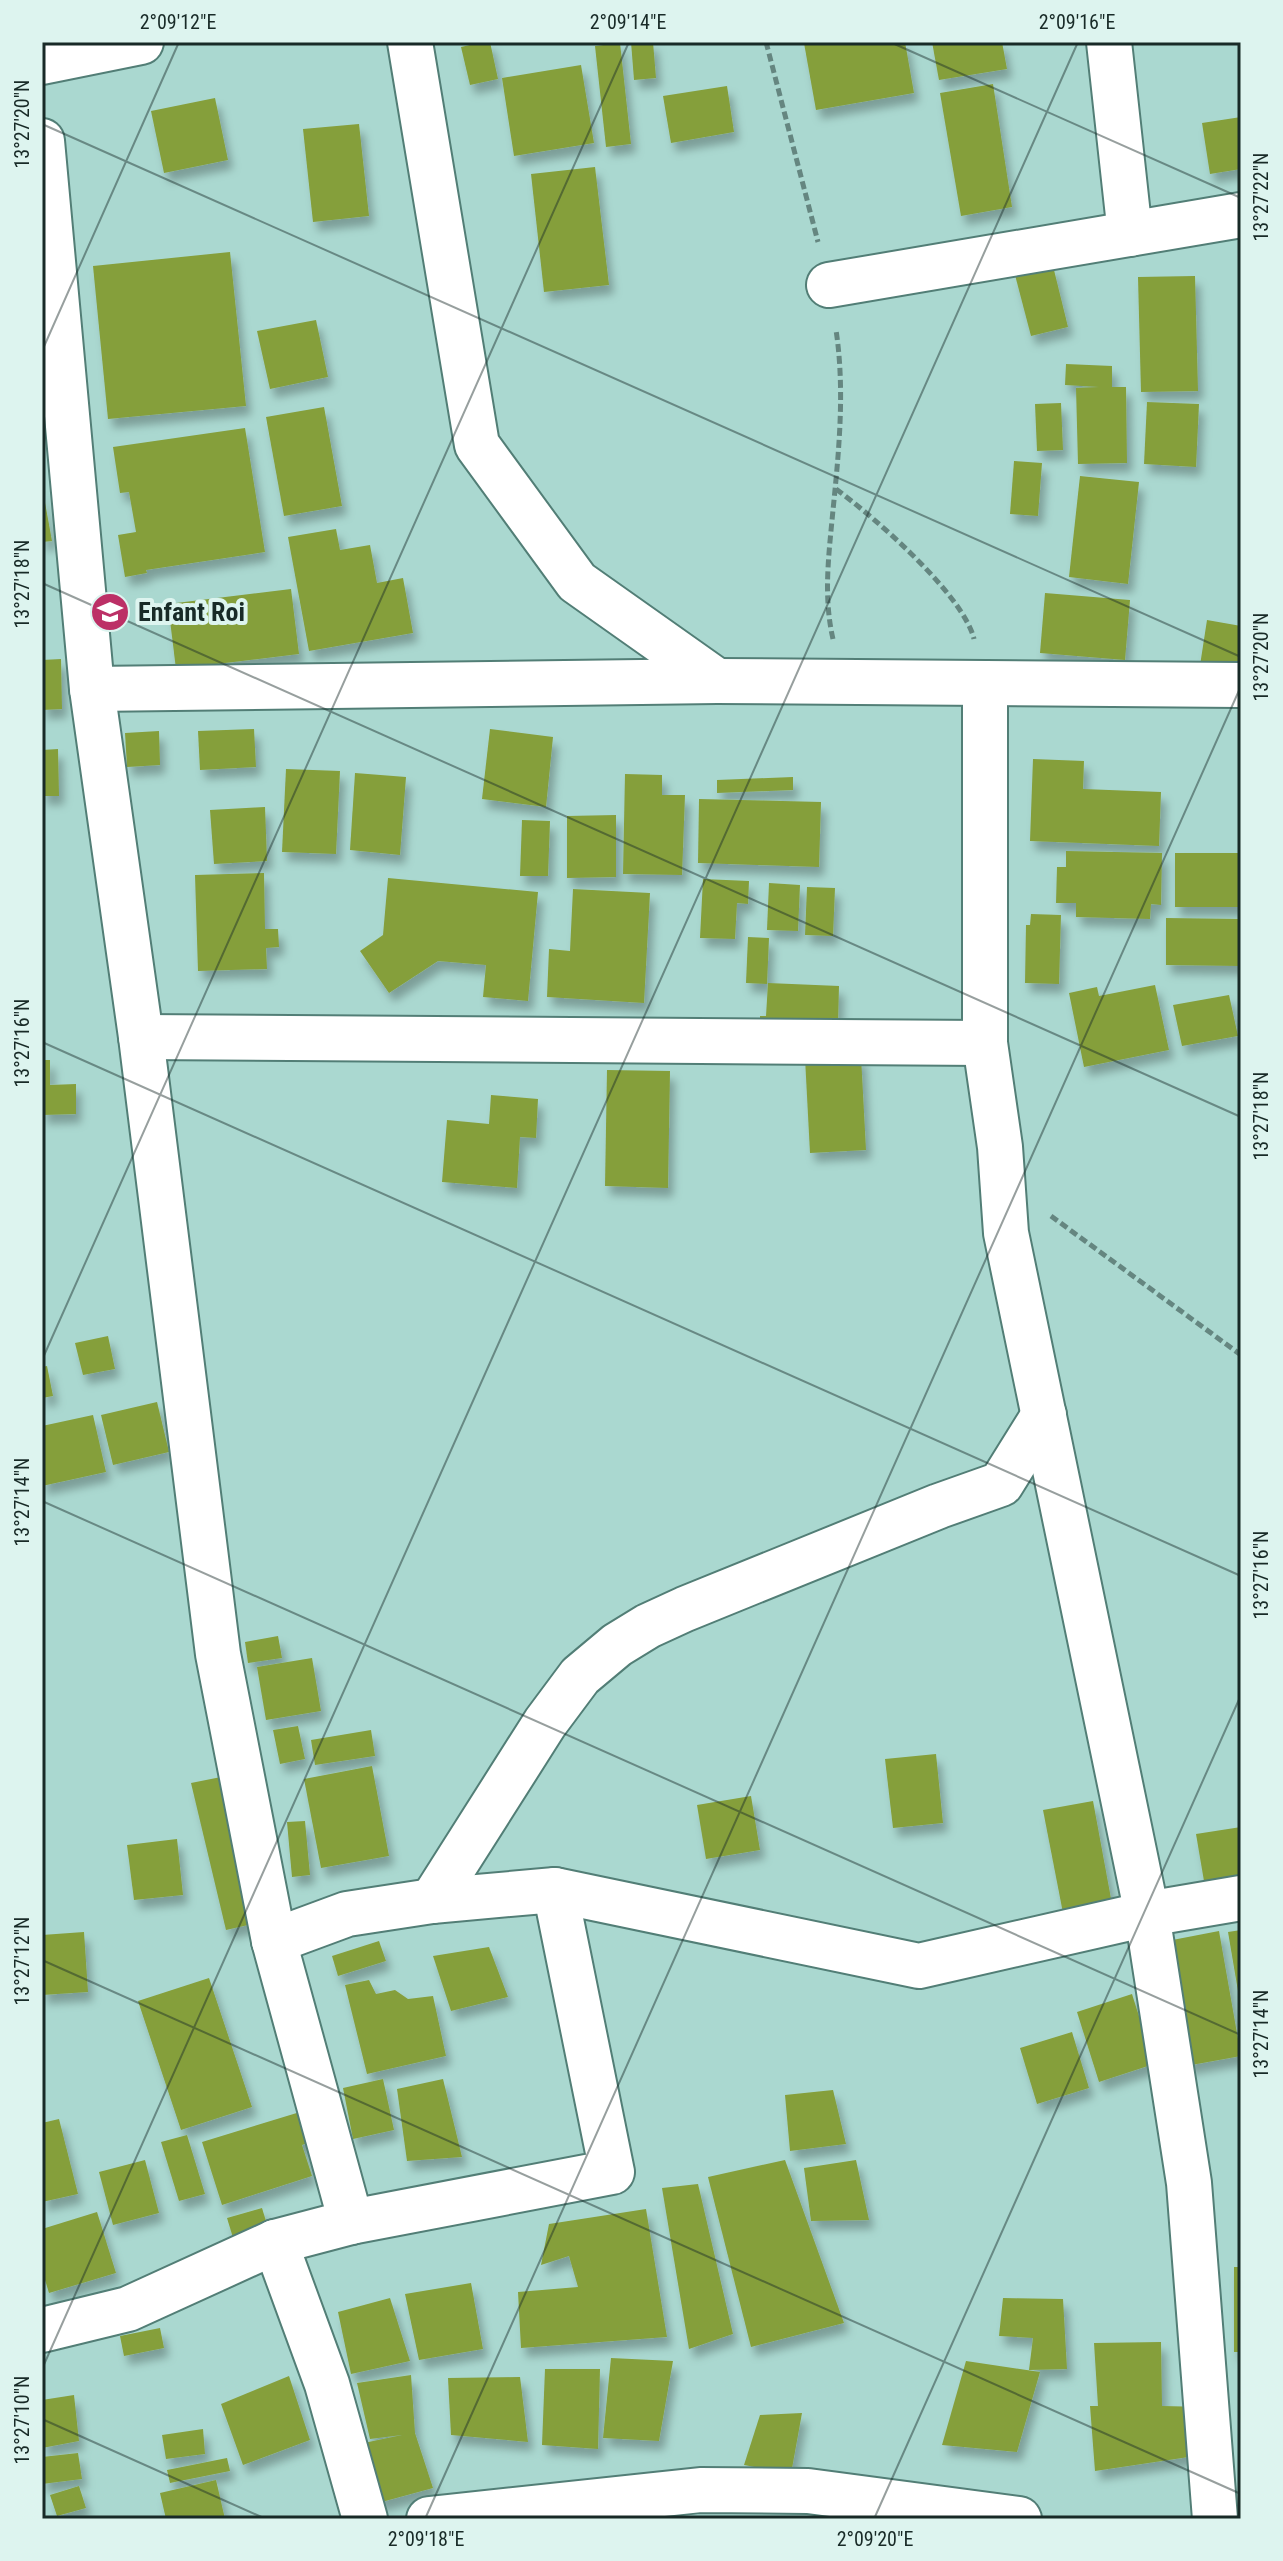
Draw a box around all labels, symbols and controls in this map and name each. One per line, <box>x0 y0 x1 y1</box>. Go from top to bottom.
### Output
text: 2°09'12"E <box>140 10 216 34</box>
text: 2°09'14"E <box>590 10 666 34</box>
text: 2°09'16"E <box>1039 10 1115 34</box>
text: 13°27'20"N <box>10 79 34 169</box>
text: 13°27'22"N <box>1249 152 1273 242</box>
text: 13°27'18"N <box>10 539 34 629</box>
school or university icon: Enfant Roi <box>89 591 131 633</box>
place label: Enfant Roi <box>138 597 245 627</box>
text: 13°27'20"N <box>1249 612 1273 702</box>
text: 13°27'16"N <box>10 998 34 1088</box>
text: 13°27'18"N <box>1249 1071 1273 1161</box>
text: 13°27'14"N <box>10 1457 34 1547</box>
text: 13°27'16"N <box>1249 1530 1273 1620</box>
text: 13°27'12"N <box>10 1916 34 2006</box>
text: 13°27'14"N <box>1249 1989 1273 2079</box>
text: 13°27'10"N <box>10 2375 34 2465</box>
text: 2°09'18"E <box>388 2527 464 2551</box>
text: 2°09'20"E <box>837 2527 913 2551</box>

